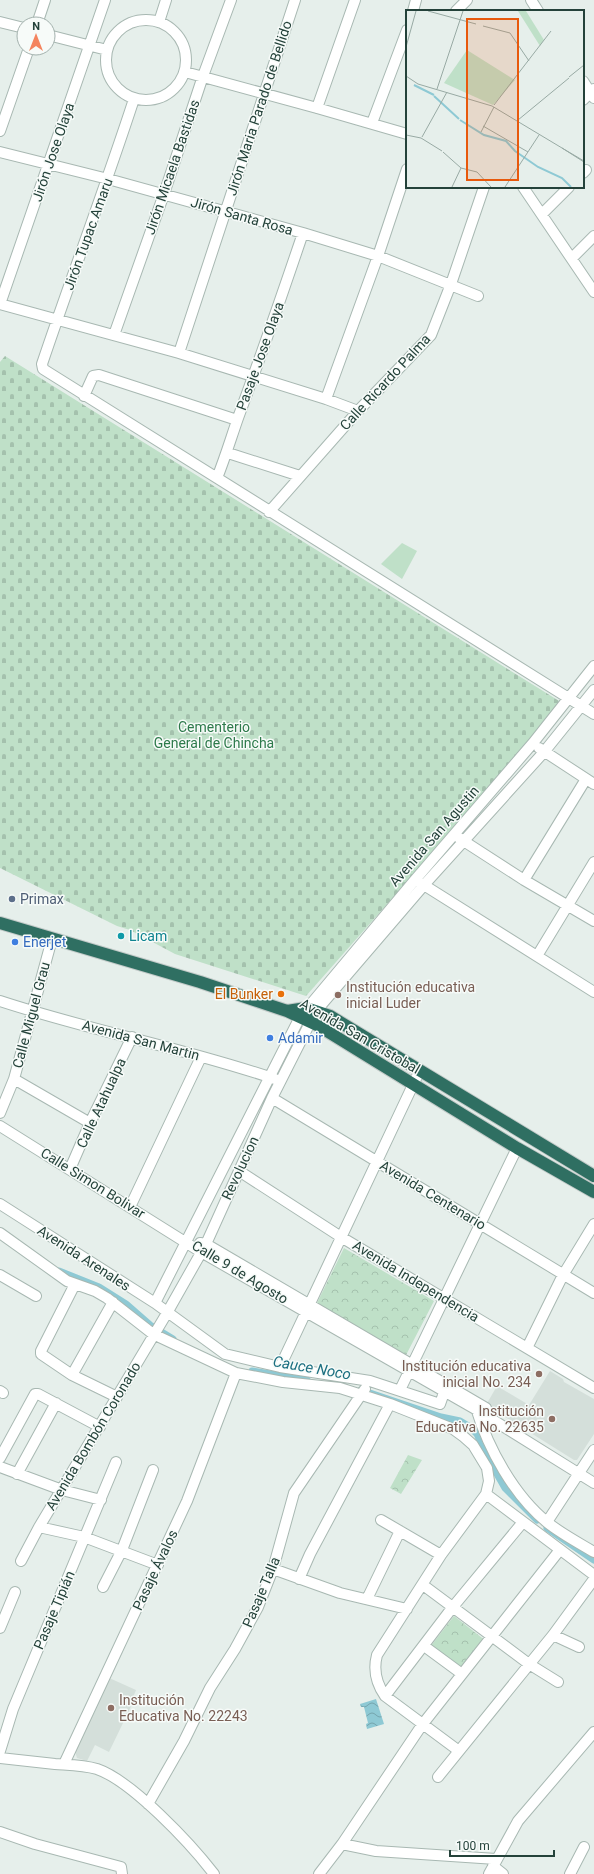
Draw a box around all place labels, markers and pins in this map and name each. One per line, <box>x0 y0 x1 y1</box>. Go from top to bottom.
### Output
place label: Primax <box>20 891 64 907</box>
marker: Primax <box>7 894 17 904</box>
place label: Licam <box>129 928 167 944</box>
marker: Licam <box>116 931 126 941</box>
place label: Enerjet <box>23 934 67 950</box>
marker: Enerjet <box>10 937 20 947</box>
place label: Institución educativa inicial Luder <box>346 979 475 1011</box>
place label: El Bunker <box>215 986 273 1002</box>
marker: El Bunker <box>276 989 286 999</box>
marker: Institución educativa inicial Luder <box>333 990 343 1000</box>
place label: Adamir <box>278 1030 323 1046</box>
marker: Adamir <box>265 1033 275 1043</box>
place label: Institución educativa inicial No. 234 <box>402 1358 531 1390</box>
marker: Institución educativa inicial No. 234 <box>534 1369 544 1379</box>
place label: Institución Educativa No. 22635 <box>415 1403 544 1435</box>
marker: Institución Educativa No. 22635 <box>547 1414 557 1424</box>
place label: Institución Educativa No. 22243 <box>119 1692 248 1724</box>
marker: Institución Educativa No. 22243 <box>106 1703 116 1713</box>

